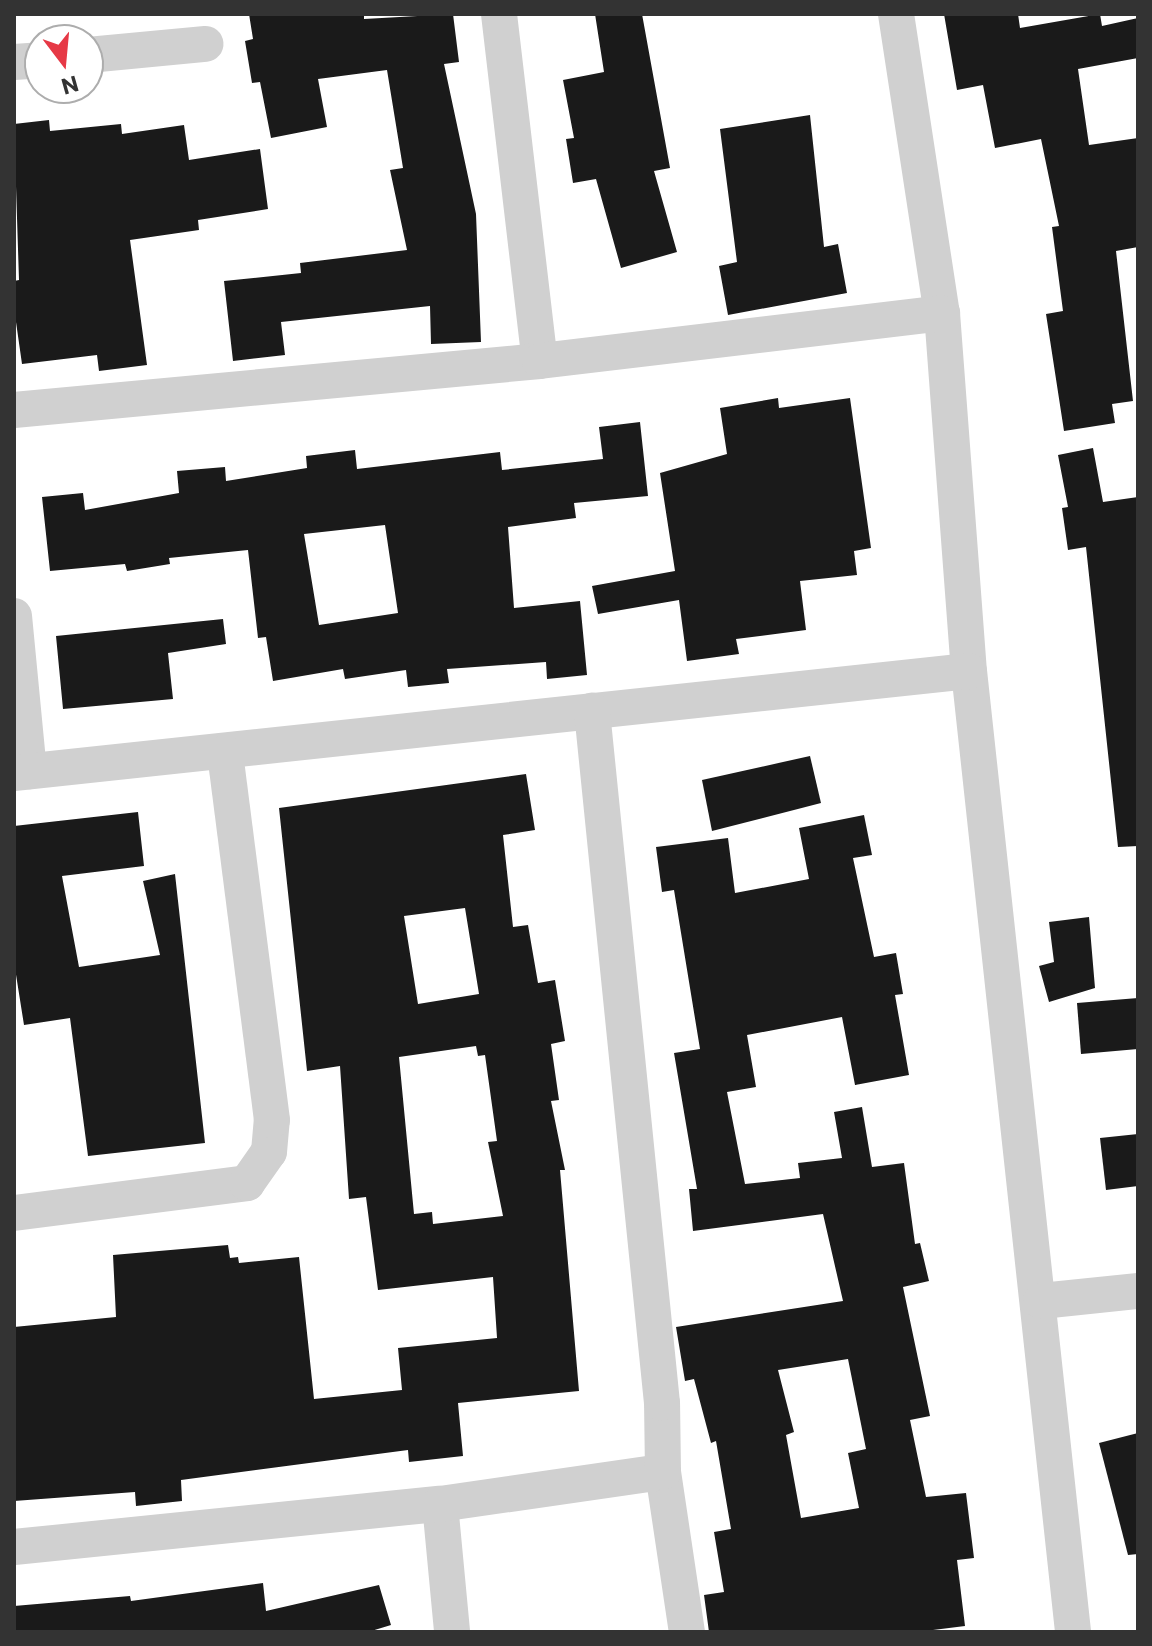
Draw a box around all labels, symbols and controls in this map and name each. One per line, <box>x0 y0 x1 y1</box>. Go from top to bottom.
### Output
north arrow <box>24 24 104 104</box>
text: N <box>59 70 82 101</box>

